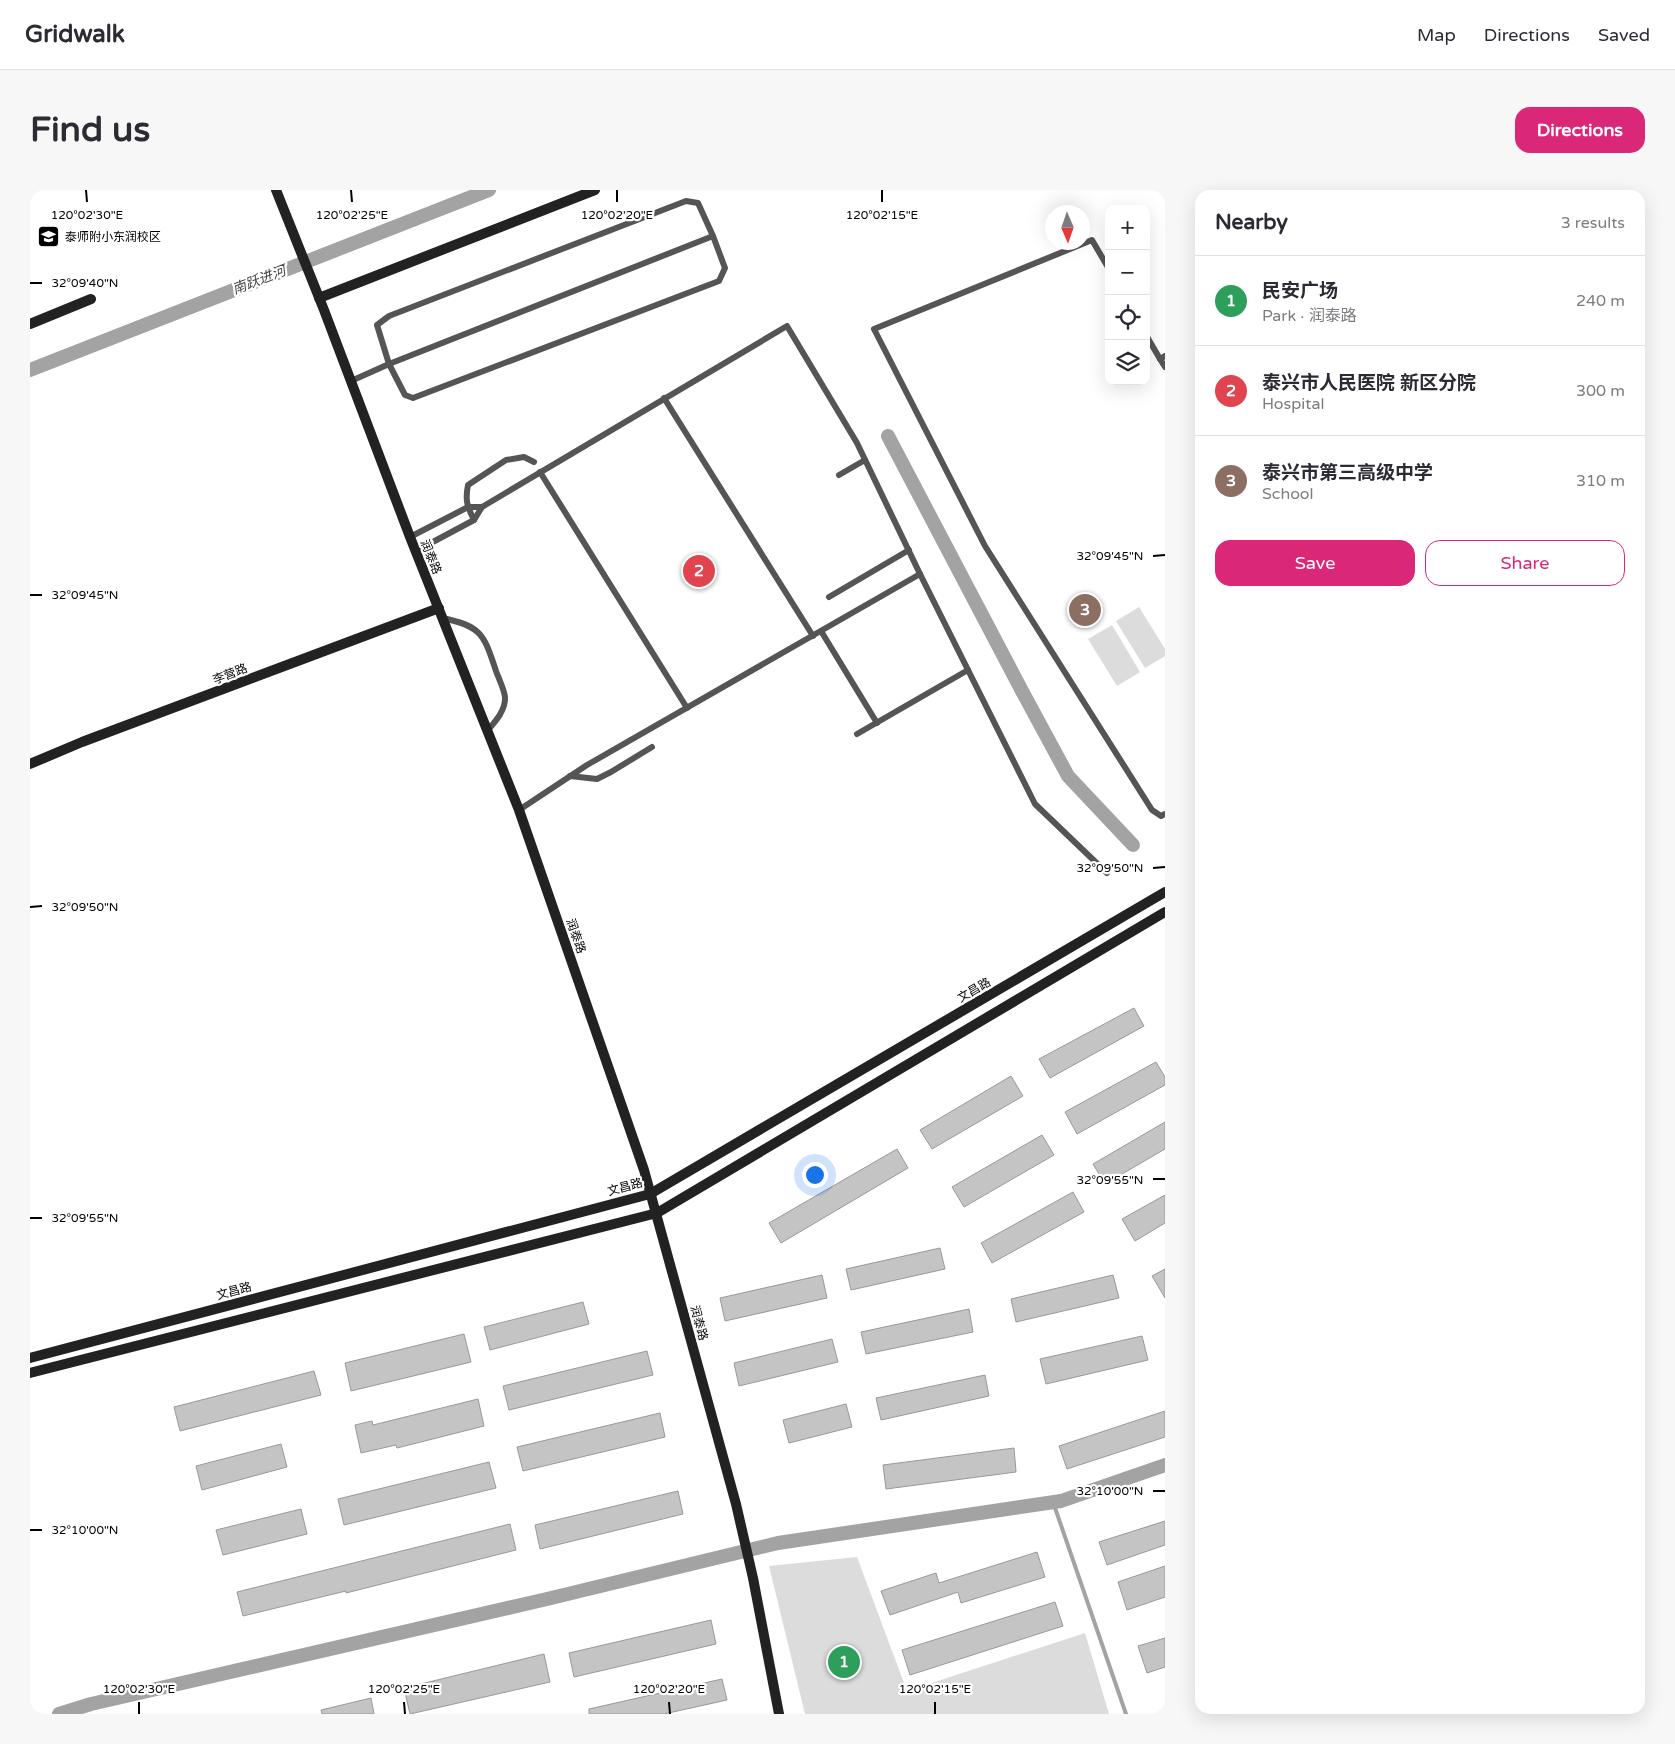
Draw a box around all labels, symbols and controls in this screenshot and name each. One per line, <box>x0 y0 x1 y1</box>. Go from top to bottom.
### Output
text: Gridwalk <box>25 20 125 49</box>
text: Map <box>1417 24 1456 46</box>
text: Directions <box>1484 24 1570 46</box>
text: Saved <box>1598 24 1650 46</box>
button: Directions <box>1515 107 1645 153</box>
text: Find us <box>30 109 150 151</box>
north arrow <box>1045 205 1090 250</box>
map controls <box>1105 205 1150 385</box>
button: + <box>1105 205 1150 250</box>
text: 120°02'30"E <box>51 208 124 222</box>
text: 120°02'25"E <box>316 208 389 222</box>
text: 120°02'20"E <box>581 208 654 222</box>
text: 120°02'15"E <box>846 208 919 222</box>
text: Nearby <box>1215 210 1288 235</box>
text: 3 results <box>1561 213 1625 233</box>
school or university icon: 泰师附小东润校区 <box>37 225 61 249</box>
place label: 泰师附小东润校区 <box>65 230 161 244</box>
button: − <box>1105 250 1150 295</box>
water label: 南跃进河 <box>230 261 291 298</box>
text: 32°09'40"N <box>52 276 119 290</box>
text: 民安广场 <box>1262 280 1338 302</box>
text: 1 <box>1226 291 1236 311</box>
text: 240 m <box>1576 291 1625 311</box>
button: locate <box>1105 295 1150 340</box>
text: Park · 润泰路 <box>1262 306 1357 326</box>
button: layers <box>1105 340 1150 385</box>
text: 泰兴市人民医院 新区分院 <box>1262 372 1476 394</box>
text: 2 <box>1226 381 1236 401</box>
text: 300 m <box>1576 381 1625 401</box>
text: Hospital <box>1262 394 1324 414</box>
text: 泰兴市第三高级中学 <box>1262 462 1433 484</box>
text: 3 <box>1226 471 1236 491</box>
text: 310 m <box>1576 471 1625 491</box>
text: School <box>1262 484 1314 504</box>
street label: 润泰路 <box>418 538 444 576</box>
button: Save <box>1215 540 1415 586</box>
button: Share <box>1425 540 1625 586</box>
text: 32°09'45"N <box>1077 549 1144 563</box>
pin: 2 <box>683 552 715 590</box>
text: 32°09'45"N <box>52 588 119 602</box>
pin: 3 <box>1069 591 1101 629</box>
street label: 李营路 <box>211 661 249 687</box>
text: 32°09'50"N <box>1077 861 1144 875</box>
text: 32°09'50"N <box>52 900 119 914</box>
street label: 润泰路 <box>564 917 588 955</box>
street label: 文昌路 <box>955 975 993 1005</box>
your location <box>802 1162 828 1188</box>
text: 32°09'55"N <box>1077 1173 1144 1187</box>
street label: 文昌路 <box>606 1176 644 1198</box>
text: 32°09'55"N <box>52 1211 119 1225</box>
street label: 文昌路 <box>215 1280 253 1302</box>
street label: 润泰路 <box>688 1304 710 1342</box>
text: 32°10'00"N <box>1077 1484 1144 1498</box>
text: 32°10'00"N <box>52 1523 119 1537</box>
pin: 1 <box>828 1643 860 1681</box>
text: 120°02'30"E <box>103 1682 176 1696</box>
text: 120°02'25"E <box>368 1682 441 1696</box>
text: 120°02'20"E <box>633 1682 706 1696</box>
text: 120°02'15"E <box>899 1682 972 1696</box>

